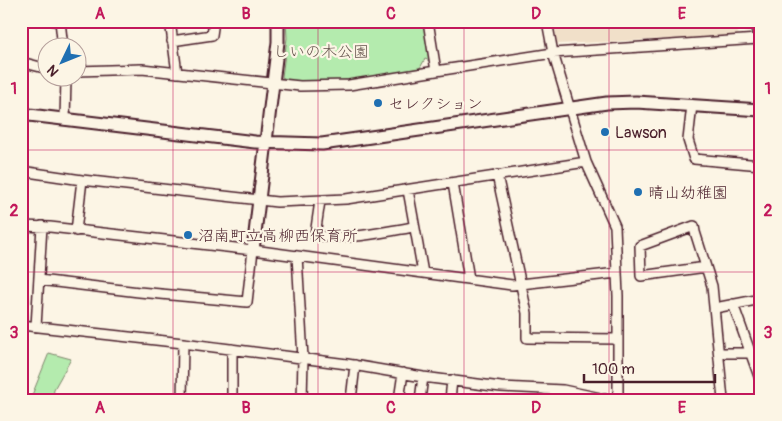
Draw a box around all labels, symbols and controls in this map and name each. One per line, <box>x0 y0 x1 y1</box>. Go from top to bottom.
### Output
text: A <box>95 4 106 24</box>
text: B <box>241 4 251 24</box>
text: C <box>386 4 396 24</box>
text: D <box>531 4 541 24</box>
text: E <box>678 4 687 24</box>
north arrow <box>38 38 88 88</box>
park label: しいの木公園 <box>273 42 369 62</box>
text: N <box>43 61 62 80</box>
text: 1 <box>11 79 17 99</box>
text: 1 <box>765 79 771 99</box>
place label: セレクション <box>388 94 483 114</box>
marker: セレクション <box>372 97 384 109</box>
place label: Lawson <box>615 123 667 143</box>
marker: Lawson <box>599 126 611 138</box>
place label: 晴山幼稚園 <box>648 183 728 203</box>
marker: 晴山幼稚園 <box>632 186 644 198</box>
text: 2 <box>10 201 19 221</box>
text: 2 <box>764 201 773 221</box>
place label: 沼南町立高柳西保育所 <box>198 226 358 246</box>
marker: 沼南町立高柳西保育所 <box>182 229 194 241</box>
text: 3 <box>10 323 19 343</box>
text: 3 <box>764 323 773 343</box>
scale bar <box>584 351 716 383</box>
text: 100 m <box>592 360 635 379</box>
text: A <box>95 398 106 418</box>
text: B <box>241 398 251 418</box>
text: C <box>386 398 396 418</box>
text: D <box>531 398 541 418</box>
text: E <box>678 398 687 418</box>

